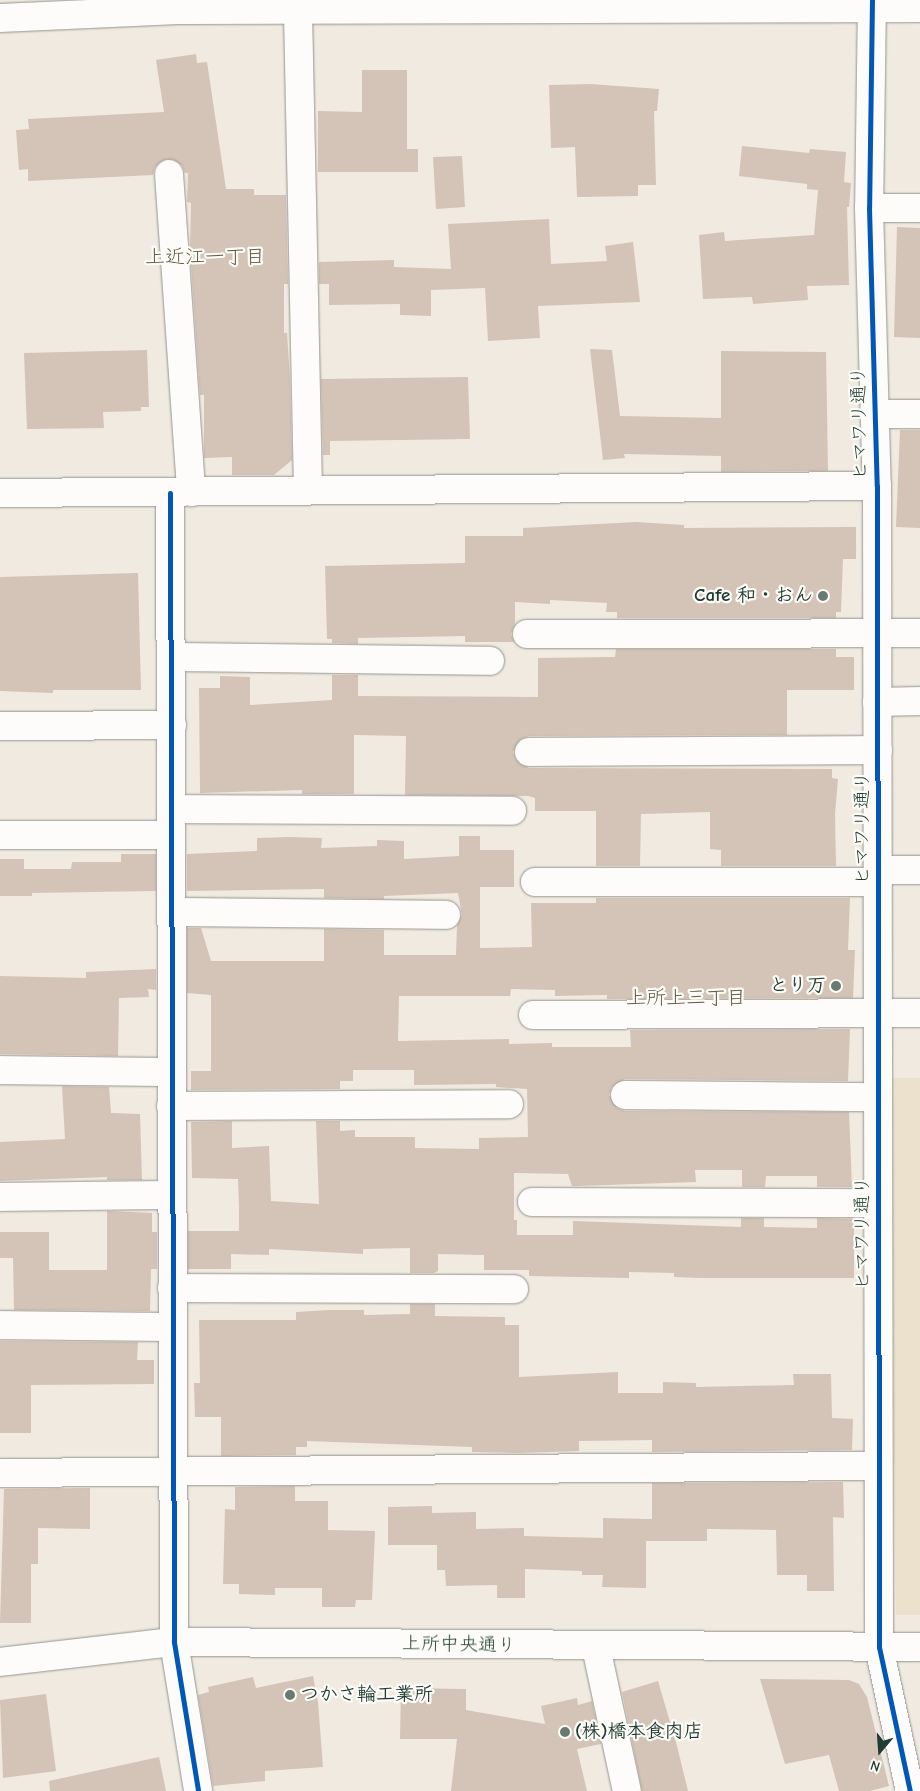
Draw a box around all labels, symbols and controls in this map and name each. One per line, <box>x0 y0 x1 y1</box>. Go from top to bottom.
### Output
district label: 上近江一丁目 <box>145 244 265 268</box>
street label: ヒマワリ通り <box>848 366 872 480</box>
place label: Cafe 和・おん <box>694 585 813 607</box>
marker: Cafe 和・おん <box>817 590 829 602</box>
street label: ヒマワリ通り <box>852 771 874 885</box>
place label: とり万 <box>769 975 826 997</box>
marker: とり万 <box>830 980 842 992</box>
district label: 上所上三丁目 <box>626 985 746 1009</box>
street label: ヒマワリ通り <box>852 1176 874 1290</box>
street label: 上所中央通り <box>402 1633 516 1657</box>
place label: つかさ輪工業所 <box>300 1684 433 1706</box>
marker: つかさ輪工業所 <box>284 1689 296 1701</box>
place label: (株)橋本食肉店 <box>575 1721 703 1743</box>
marker: (株)橋本食肉店 <box>559 1726 571 1738</box>
north arrow <box>855 1726 905 1776</box>
text: N <box>868 1756 882 1775</box>

